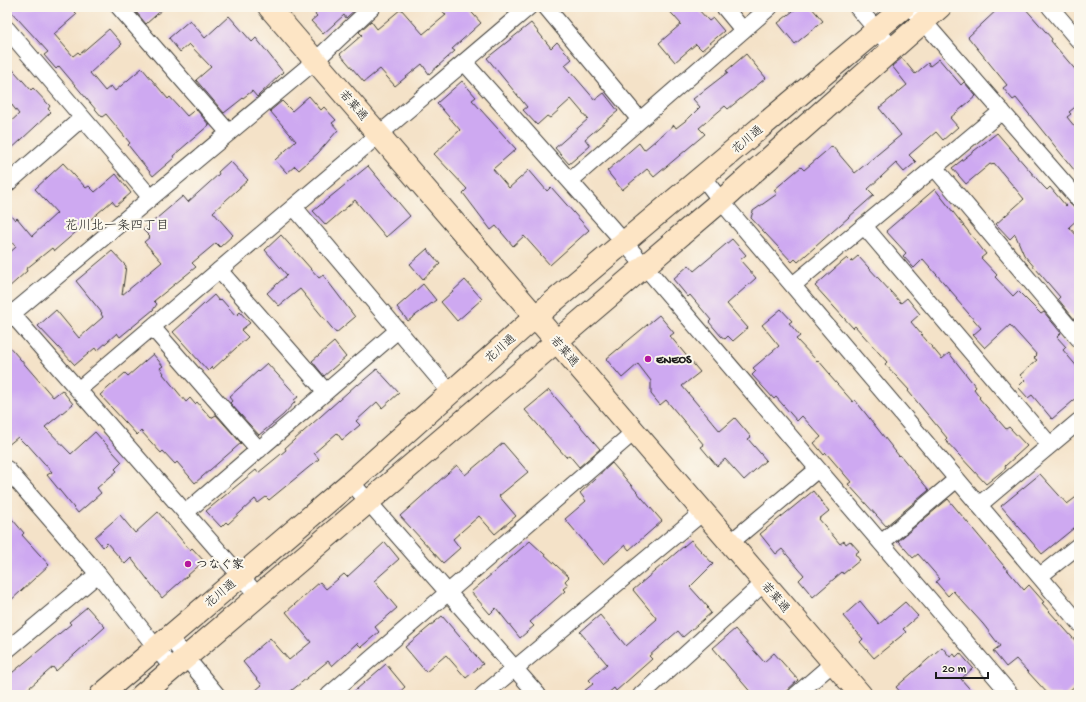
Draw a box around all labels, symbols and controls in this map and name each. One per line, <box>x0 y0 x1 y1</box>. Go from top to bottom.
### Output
street label: 若葉通 <box>335 87 370 124</box>
street label: 花川通 <box>729 123 767 157</box>
district label: 花川北一条四丁目 <box>65 219 169 234</box>
street label: 花川通 <box>483 331 519 367</box>
street label: 若葉通 <box>546 333 581 370</box>
marker: ENEOS <box>643 354 653 364</box>
place label: ENEOS <box>655 354 692 368</box>
place label: つなぐ家 <box>196 558 244 573</box>
marker: つなぐ家 <box>183 559 193 569</box>
street label: 花川通 <box>202 577 240 611</box>
street label: 若葉通 <box>757 579 792 616</box>
scale bar <box>936 654 988 680</box>
text: 20 m <box>942 663 967 677</box>

